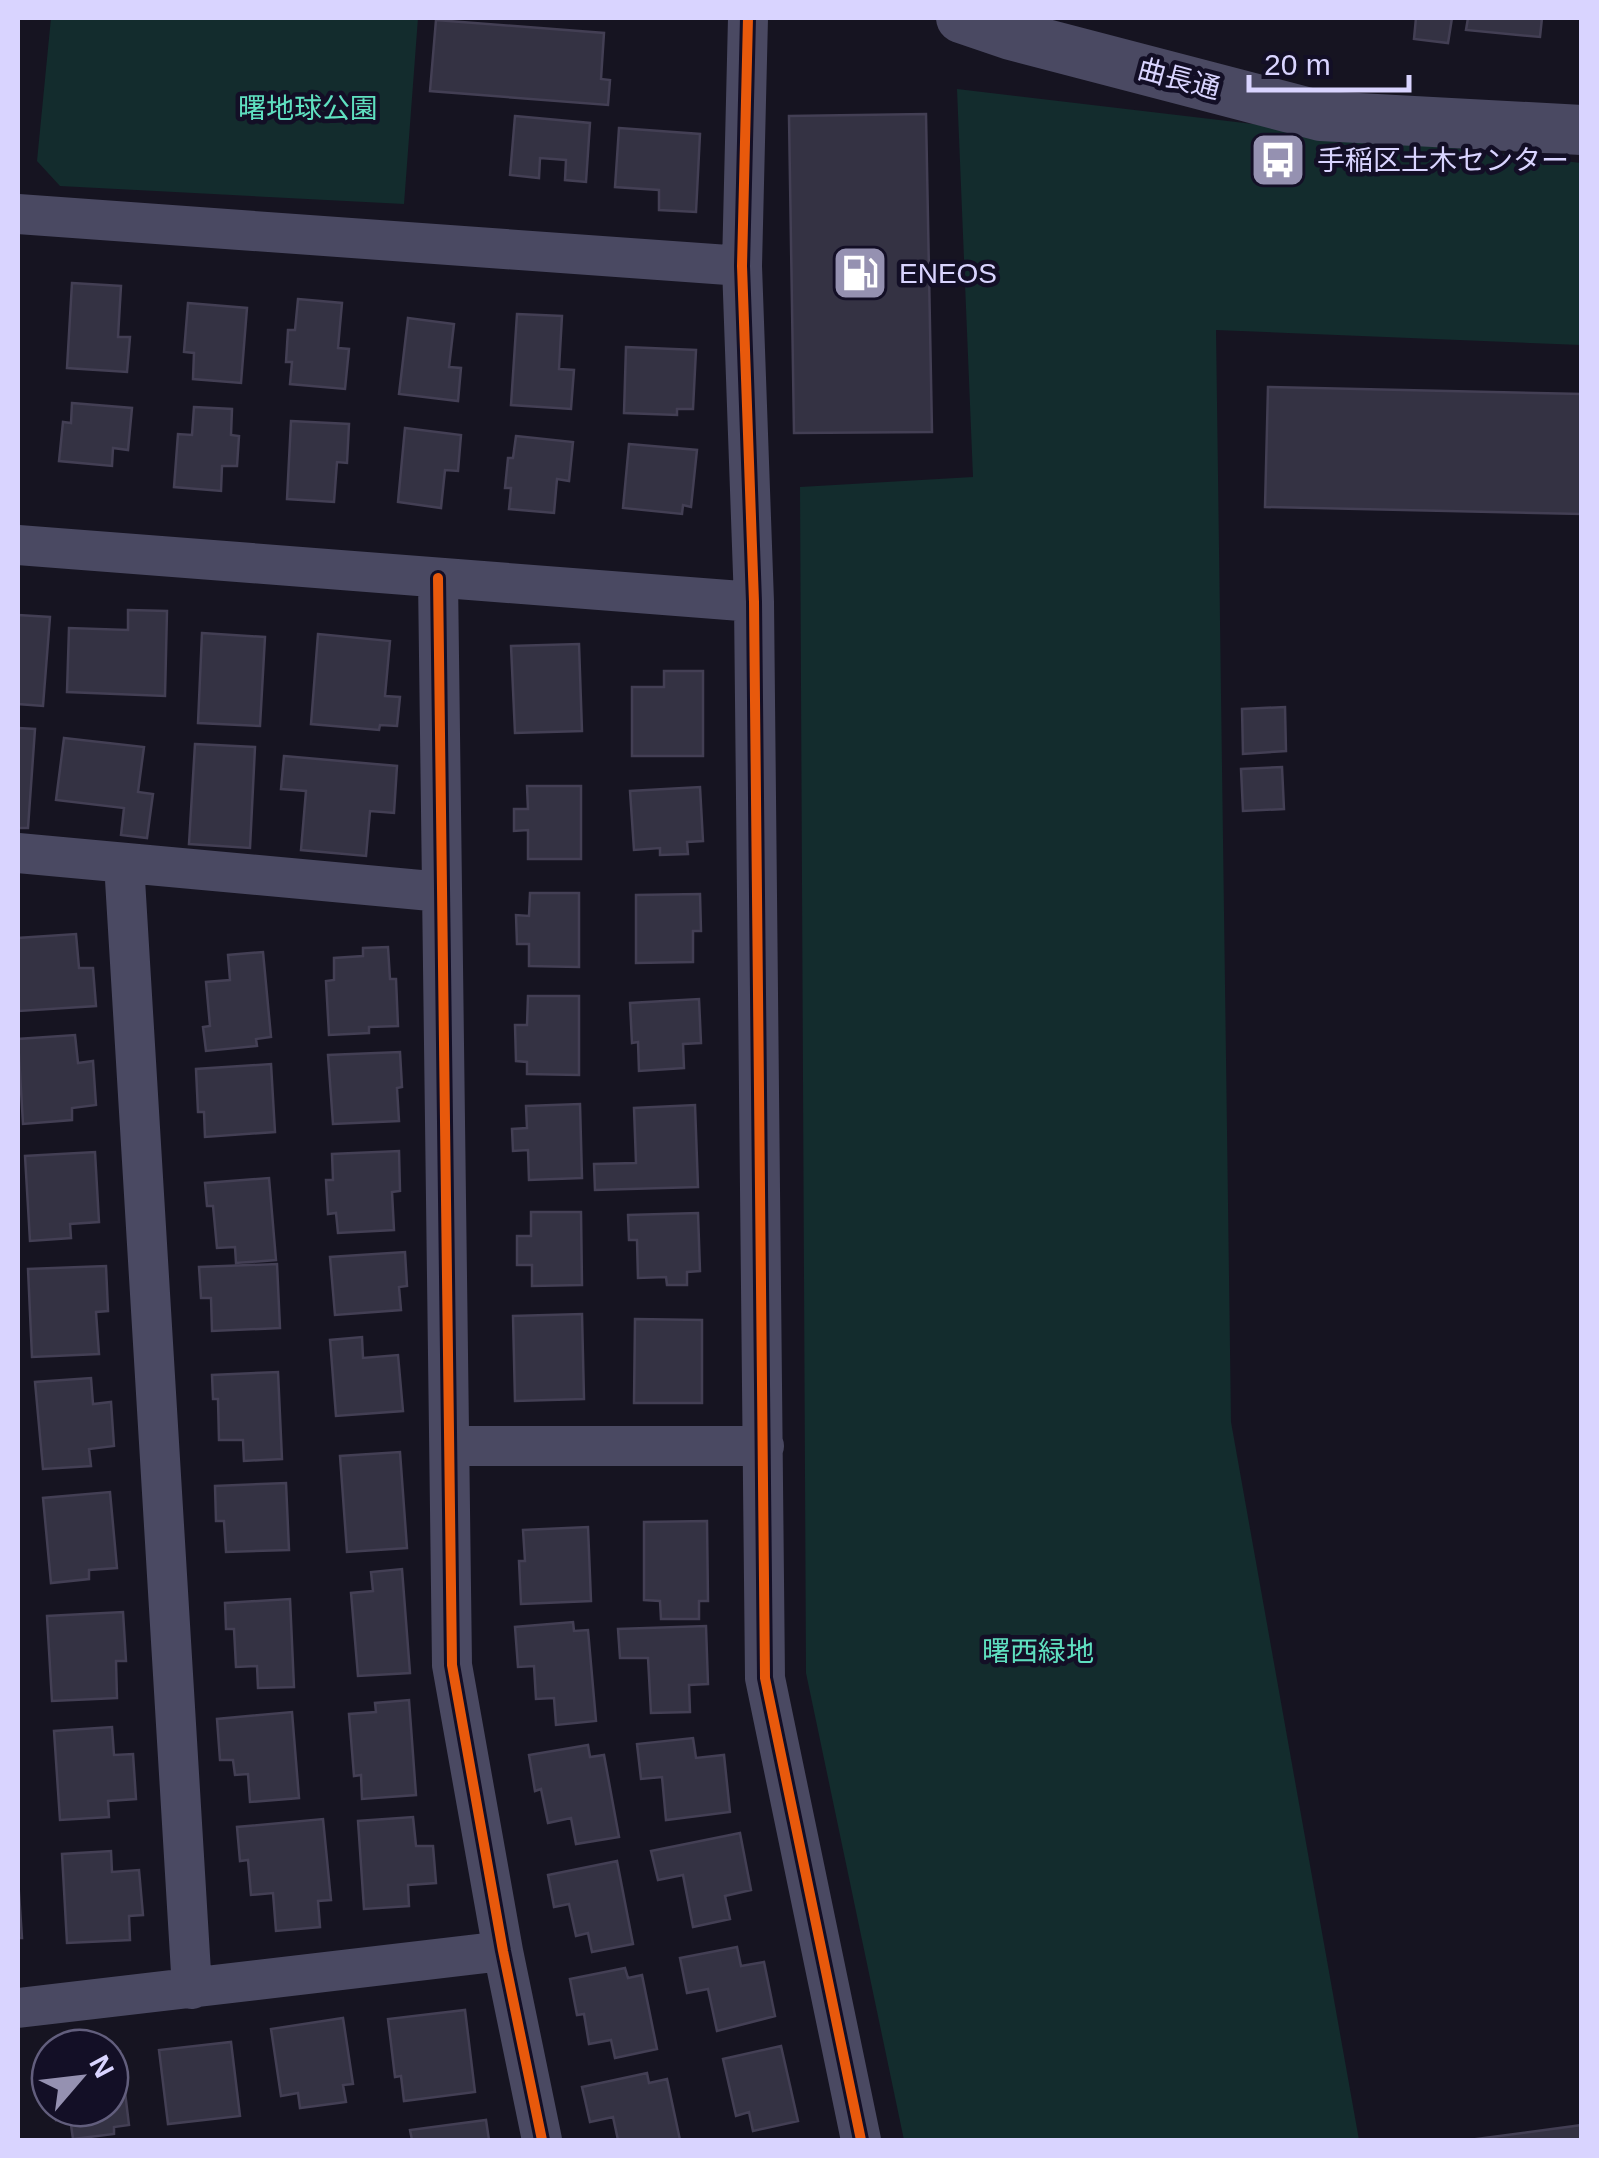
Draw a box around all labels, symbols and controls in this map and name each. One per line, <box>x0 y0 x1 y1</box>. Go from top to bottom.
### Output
scale bar <box>1249 30 1409 92</box>
text: 20 m <box>1264 48 1331 81</box>
street label: 曲長通 <box>1134 53 1224 105</box>
park label: 曙地球公園 <box>238 93 378 124</box>
bus stop icon: 手稲区土木センター <box>1248 130 1308 190</box>
place label: 手稲区土木センター <box>1317 145 1569 176</box>
fuel station icon: ENEOS <box>830 243 890 303</box>
place label: ENEOS <box>899 258 997 289</box>
park label: 曙西緑地 <box>982 1636 1094 1667</box>
north arrow <box>30 2028 130 2128</box>
text: N <box>83 2050 120 2083</box>

